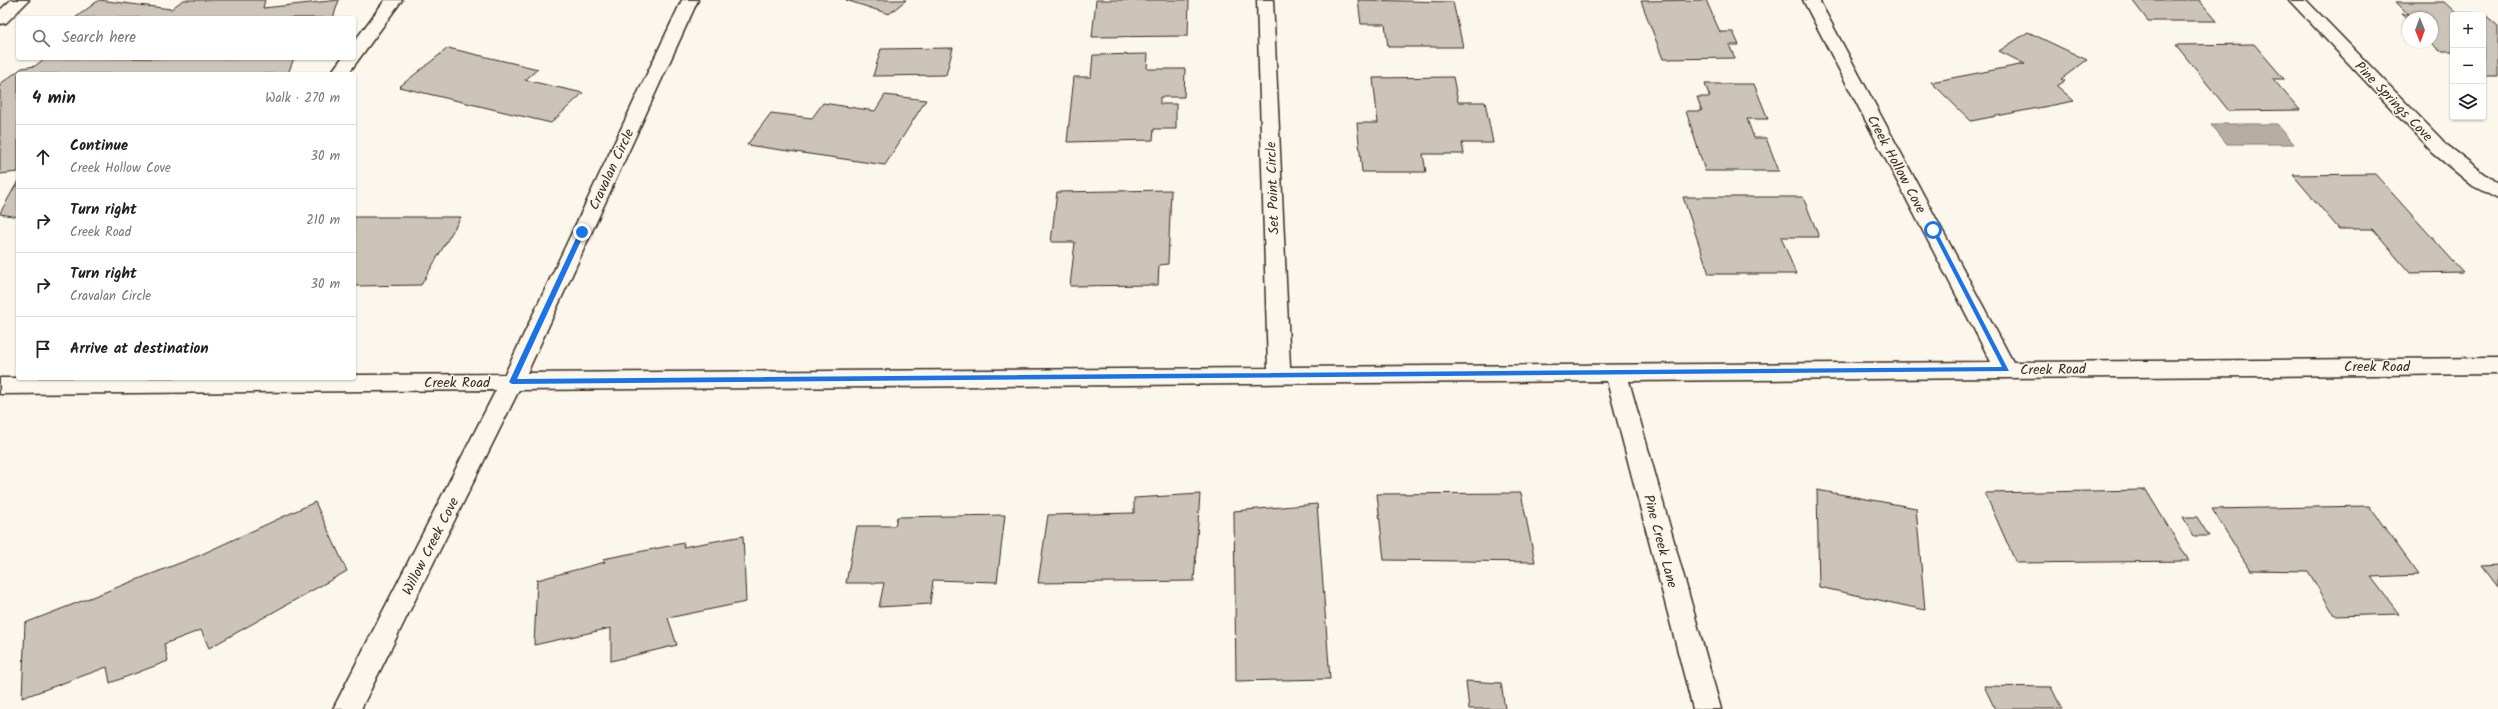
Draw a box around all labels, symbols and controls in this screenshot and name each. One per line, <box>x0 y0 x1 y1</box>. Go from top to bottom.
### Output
north arrow <box>2402 12 2438 48</box>
map controls <box>2450 12 2486 120</box>
button: + <box>2450 12 2486 48</box>
search box <box>16 16 356 60</box>
text: Search here <box>62 26 136 50</box>
icon: search <box>30 27 52 49</box>
button: − <box>2450 48 2486 84</box>
street label: Pine Springs Cove <box>2349 56 2438 148</box>
button: layers <box>2450 84 2486 120</box>
text: 4 min <box>32 85 76 112</box>
text: Walk · 270 m <box>265 88 340 109</box>
street label: Creek Hollow Cove <box>1861 111 1932 218</box>
street label: Cravalan Circle <box>583 125 641 214</box>
text: Continue <box>70 134 128 158</box>
street label: Set Point Circle <box>1260 140 1286 235</box>
icon: ahead <box>32 146 54 168</box>
text: 30 m <box>311 146 340 167</box>
text: Creek Hollow Cove <box>70 158 171 179</box>
text: Turn right <box>70 198 137 222</box>
icon: right <box>32 210 54 232</box>
text: 210 m <box>306 210 340 231</box>
route start <box>1924 221 1942 239</box>
text: Creek Road <box>70 222 131 243</box>
route end <box>573 223 591 241</box>
text: Turn right <box>70 262 137 286</box>
icon: right <box>32 274 54 296</box>
text: 30 m <box>311 274 340 295</box>
text: Cravalan Circle <box>70 286 151 307</box>
text: Arrive at destination <box>70 337 209 361</box>
icon: arrive <box>32 338 54 360</box>
street label: Creek Road <box>2344 356 2411 378</box>
street label: Creek Road <box>2020 358 2087 382</box>
street label: Creek Road <box>424 372 491 394</box>
street label: Pine Creek Lane <box>1637 492 1683 591</box>
street label: Willow Creek Cove <box>397 493 465 599</box>

